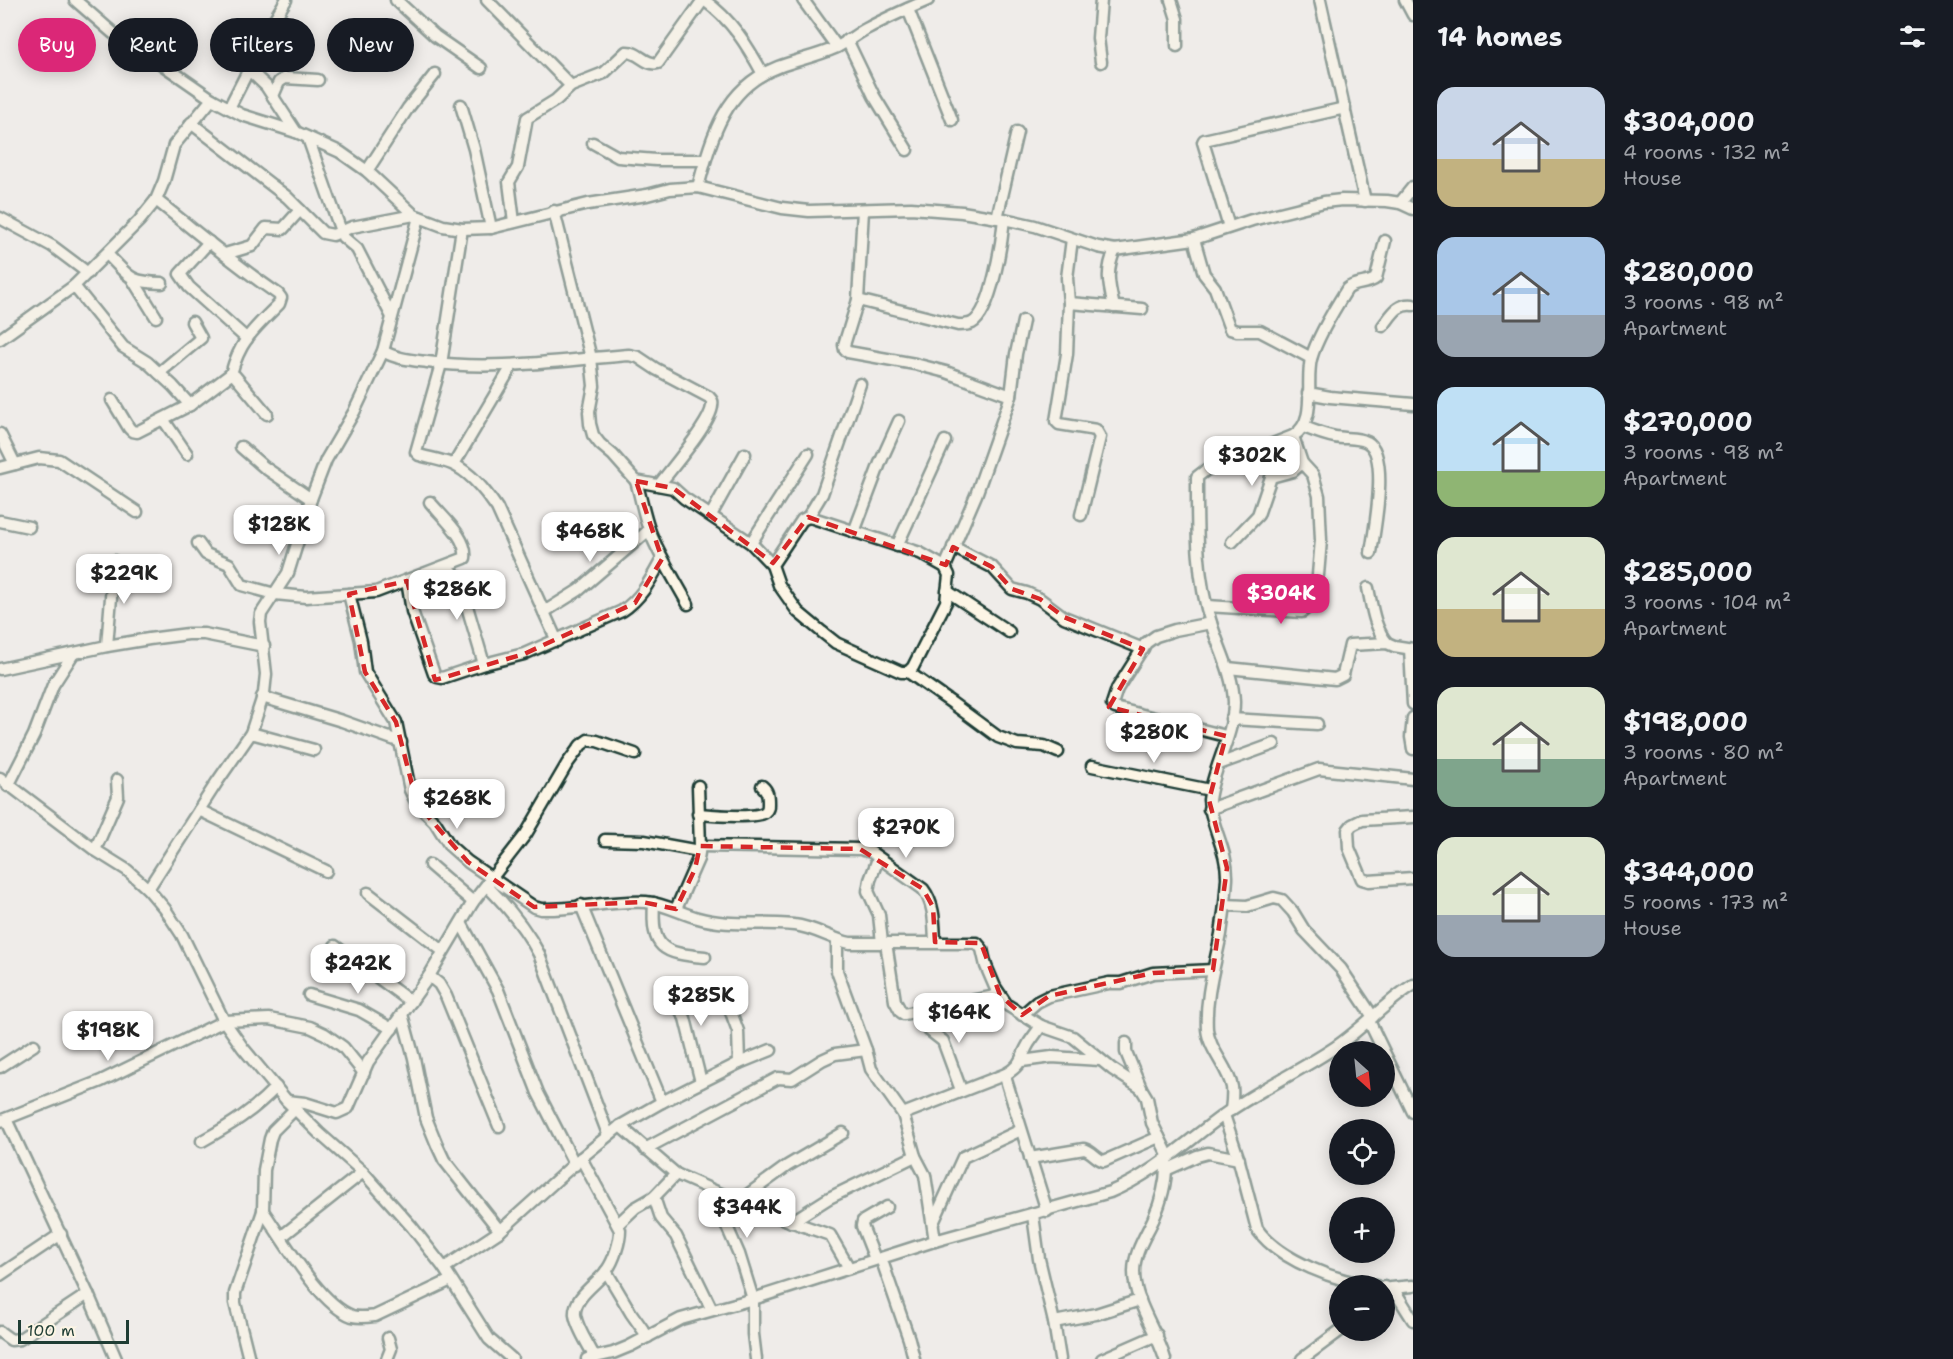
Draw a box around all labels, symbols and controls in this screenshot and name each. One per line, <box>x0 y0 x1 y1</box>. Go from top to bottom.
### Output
chip: Buy <box>18 18 96 72</box>
chip: Rent <box>108 18 198 72</box>
chip: Filters <box>210 18 315 72</box>
chip: New <box>327 18 414 72</box>
text: 14 homes <box>1437 19 1563 54</box>
icon: filters <box>1896 20 1929 53</box>
text: $304,000 <box>1623 104 1755 139</box>
icon: home <box>1485 111 1557 183</box>
text: 4 rooms · 132 m² <box>1623 139 1790 165</box>
text: House <box>1623 165 1682 191</box>
text: $280,000 <box>1623 254 1754 289</box>
icon: home <box>1485 261 1557 333</box>
text: 3 rooms · 98 m² <box>1623 289 1784 315</box>
text: Apartment <box>1623 315 1727 341</box>
text: $270,000 <box>1623 404 1753 439</box>
icon: home <box>1485 411 1557 483</box>
pin: $302K <box>1210 436 1294 487</box>
text: 3 rooms · 98 m² <box>1623 439 1784 465</box>
text: $302K <box>1218 442 1286 468</box>
text: Apartment <box>1623 465 1727 491</box>
pin: $128K <box>237 505 321 556</box>
text: $128K <box>248 511 311 537</box>
pin: $468K <box>548 512 632 563</box>
text: $468K <box>556 518 624 544</box>
pin: $229K <box>82 554 166 605</box>
text: $285,000 <box>1623 554 1753 589</box>
text: $229K <box>90 560 158 586</box>
icon: home <box>1485 561 1557 633</box>
pin: $286K <box>415 570 499 621</box>
pin: $304K <box>1239 574 1323 625</box>
text: $286K <box>423 576 491 602</box>
text: $304K <box>1246 580 1316 606</box>
text: 3 rooms · 104 m² <box>1623 589 1791 615</box>
text: Apartment <box>1623 615 1727 641</box>
text: $198,000 <box>1623 704 1748 739</box>
icon: home <box>1485 711 1557 783</box>
pin: $280K <box>1112 713 1196 764</box>
text: $280K <box>1120 719 1188 745</box>
text: 3 rooms · 80 m² <box>1623 739 1784 765</box>
text: Apartment <box>1623 765 1727 791</box>
pin: $268K <box>415 779 499 830</box>
text: $268K <box>423 785 491 811</box>
pin: $270K <box>864 808 948 859</box>
text: $270K <box>872 814 940 840</box>
text: $344,000 <box>1623 854 1755 889</box>
icon: home <box>1485 861 1557 933</box>
text: 5 rooms · 173 m² <box>1623 889 1788 915</box>
text: House <box>1623 915 1682 941</box>
pin: $242K <box>316 944 400 995</box>
text: $242K <box>324 950 392 976</box>
pin: $285K <box>659 976 743 1027</box>
text: $285K <box>667 982 735 1008</box>
pin: $164K <box>917 993 1001 1044</box>
text: $164K <box>927 999 991 1025</box>
pin: $198K <box>66 1011 150 1062</box>
text: $198K <box>76 1017 140 1043</box>
north arrow <box>1329 1041 1395 1107</box>
map controls <box>1329 1041 1395 1341</box>
button: locate <box>1329 1119 1395 1185</box>
pin: $344K <box>705 1188 789 1239</box>
text: $344K <box>712 1194 782 1220</box>
button: + <box>1329 1197 1395 1263</box>
button: − <box>1329 1275 1395 1341</box>
scale bar <box>18 1317 129 1344</box>
text: 100 m <box>27 1320 75 1341</box>

